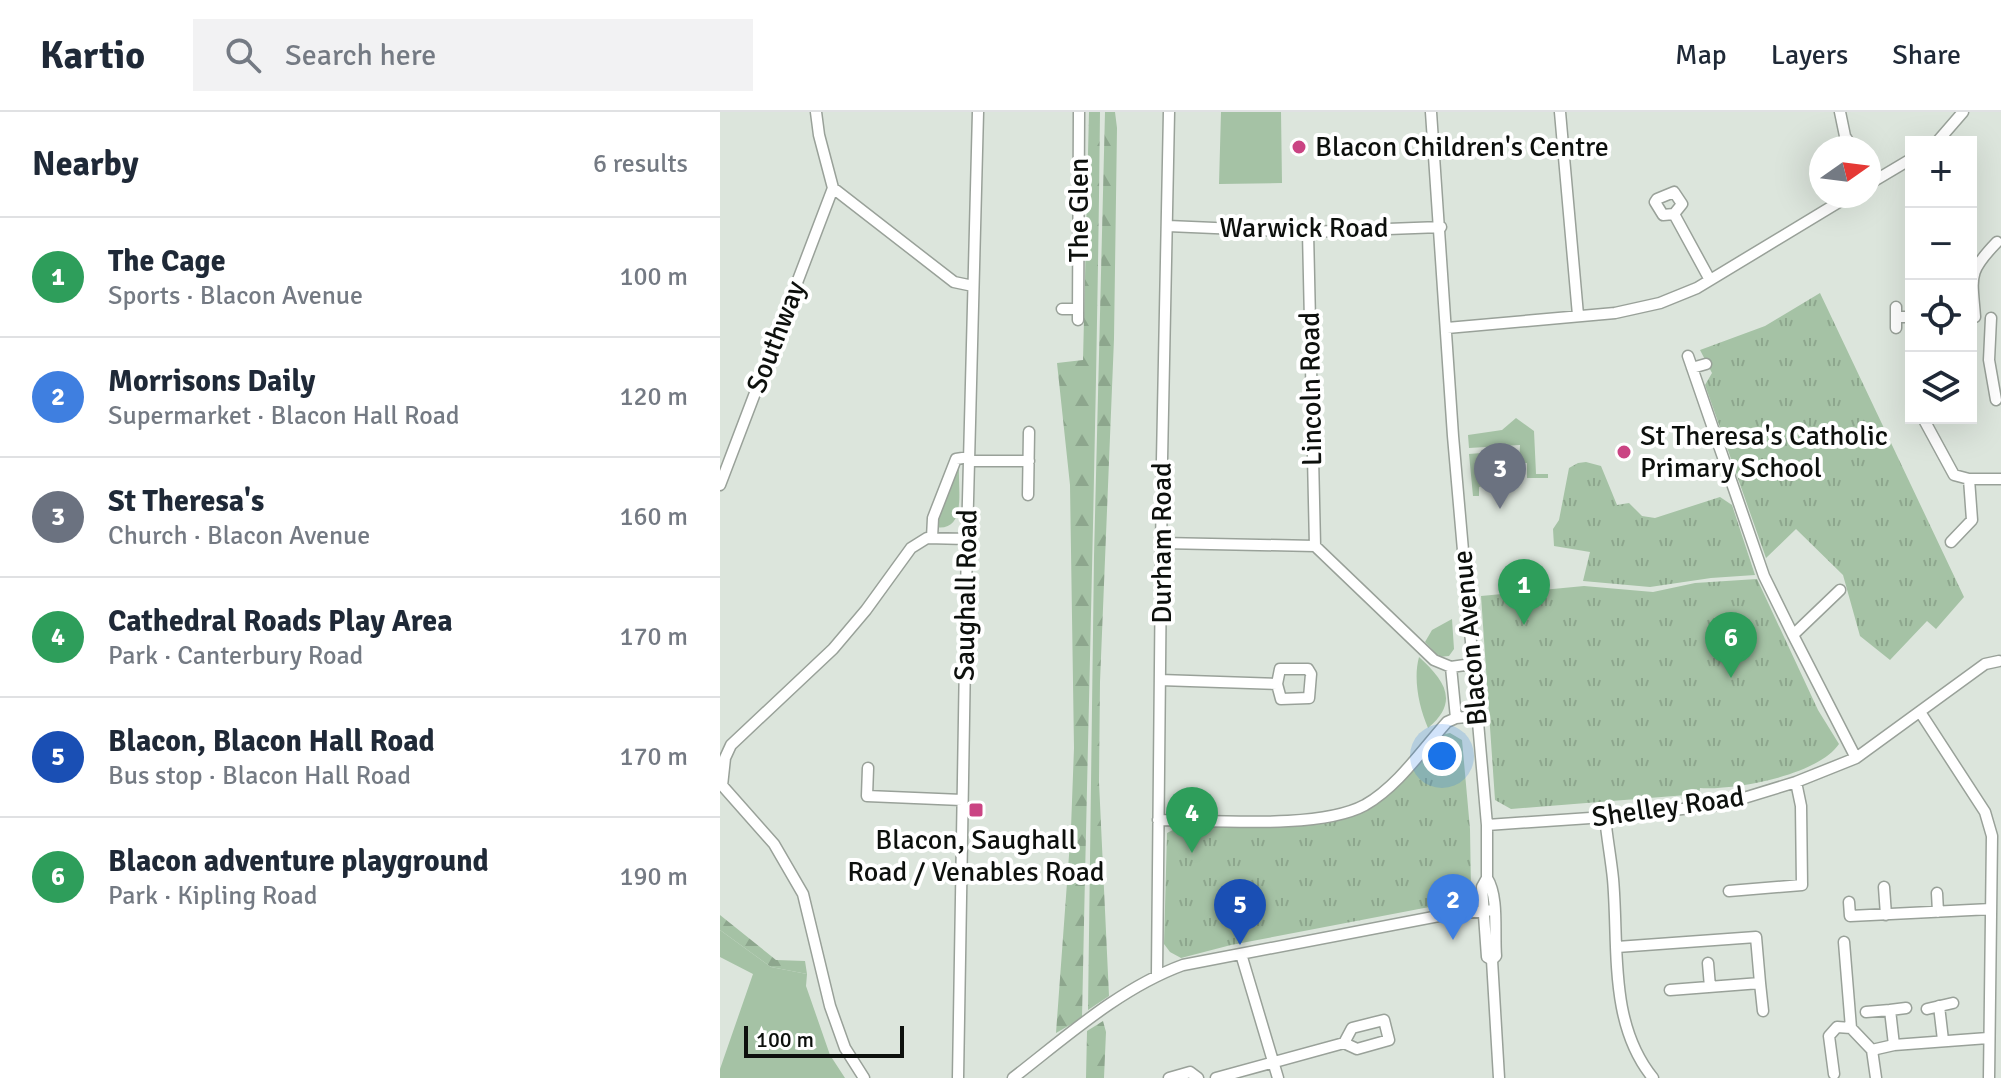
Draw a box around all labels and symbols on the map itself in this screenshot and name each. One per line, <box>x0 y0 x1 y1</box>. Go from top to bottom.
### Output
place label: Blacon Children's Centre <box>1315 130 1609 164</box>
north arrow <box>1809 136 1881 208</box>
marker: Blacon Children's Centre <box>1290 138 1308 156</box>
street label: The Glen <box>1062 158 1096 262</box>
street label: Warwick Road <box>1219 211 1389 245</box>
street label: Southway <box>739 276 813 398</box>
street label: Lincoln Road <box>1293 312 1329 466</box>
place label: St Theresa's Catholic Primary School <box>1640 419 1888 485</box>
pin: 3 <box>1474 443 1526 509</box>
marker: St Theresa's Catholic Primary School <box>1615 443 1633 461</box>
street label: Durham Road <box>1145 462 1179 624</box>
street label: Saughall Road <box>948 509 984 681</box>
street label: Blacon Avenue <box>1445 549 1495 727</box>
pin: 1 <box>1498 559 1550 625</box>
pin: 6 <box>1705 612 1757 678</box>
your location <box>1422 736 1462 776</box>
street label: Shelley Road <box>1590 779 1746 835</box>
pin: 4 <box>1166 787 1218 853</box>
marker: Blacon, Saughall Road / Venables Road <box>967 801 985 819</box>
place label: Blacon, Saughall Road / Venables Road <box>847 823 1105 889</box>
pin: 2 <box>1427 874 1479 940</box>
pin: 5 <box>1214 879 1266 945</box>
scale bar <box>744 1022 904 1058</box>

